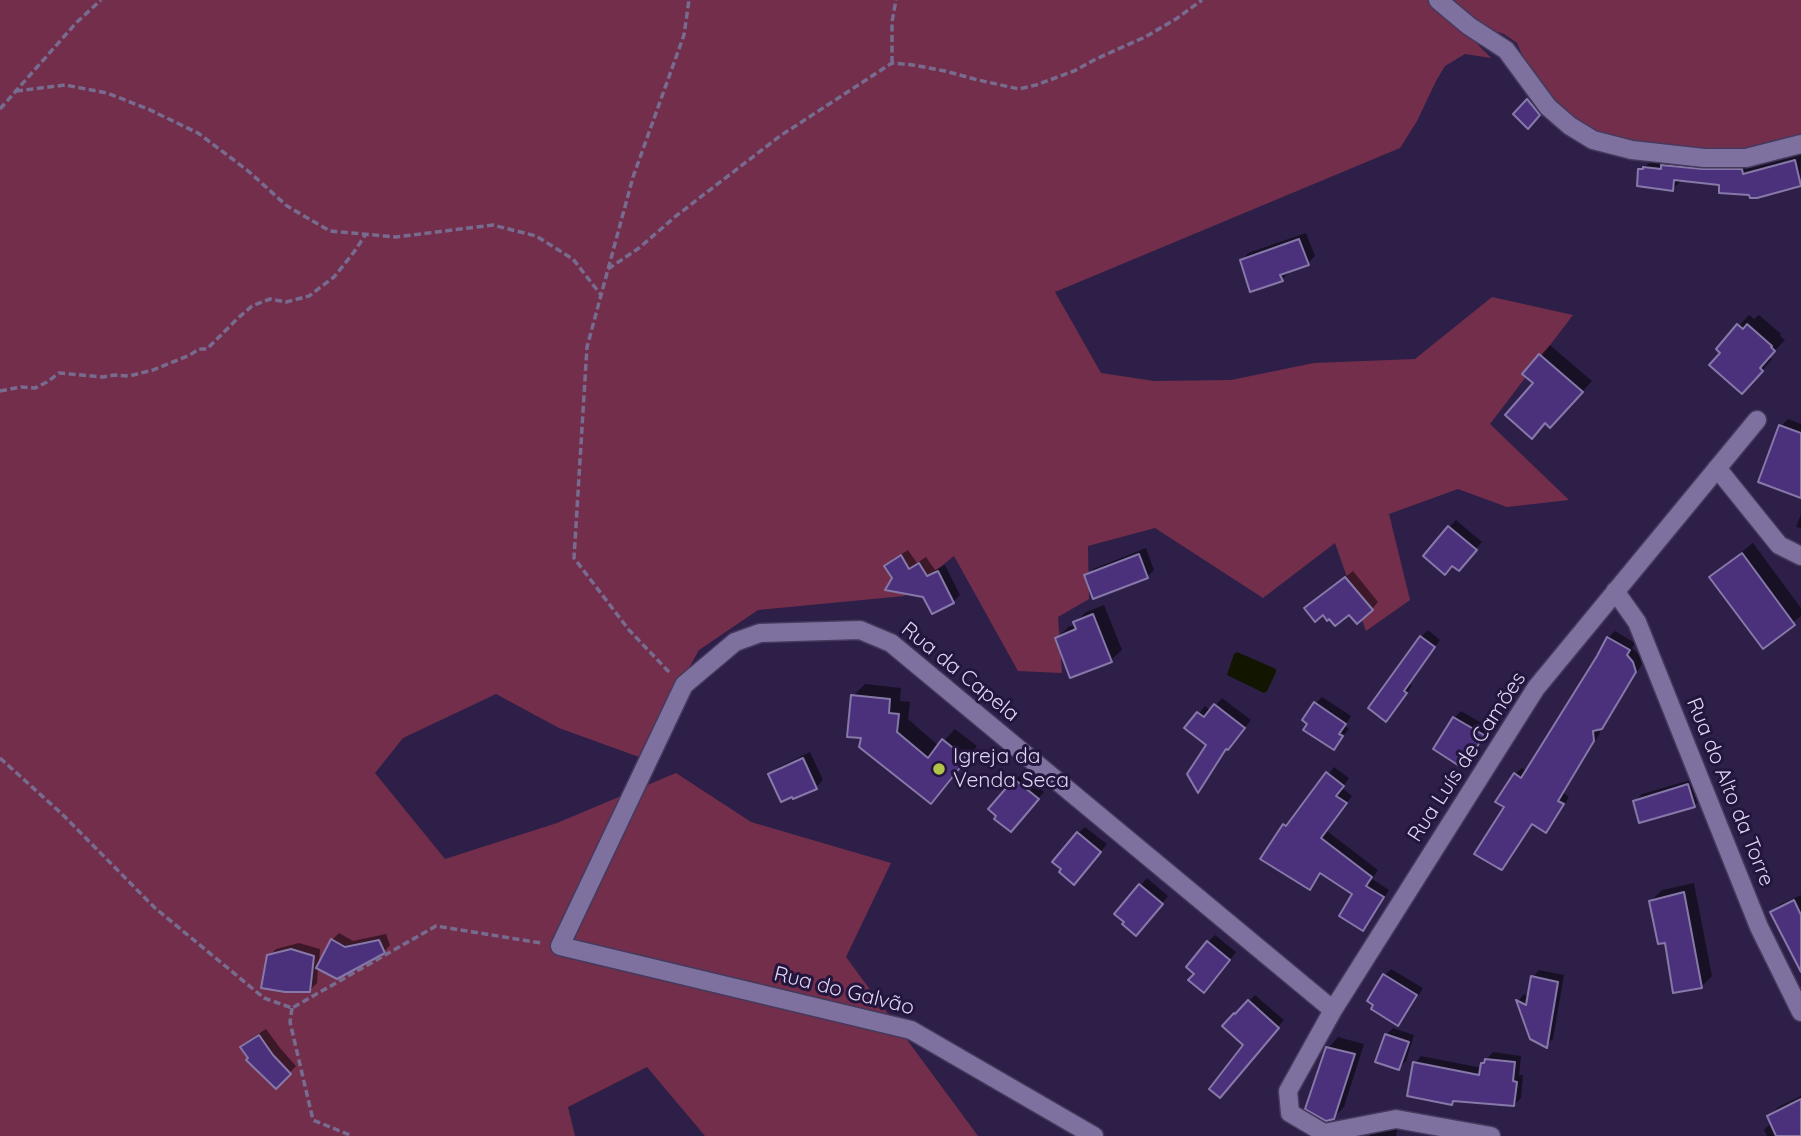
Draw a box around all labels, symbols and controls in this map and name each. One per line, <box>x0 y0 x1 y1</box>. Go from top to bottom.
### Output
street label: Rua da Capela <box>896 617 1024 727</box>
street label: Rua Luís de Camões <box>1403 667 1531 847</box>
street label: Rua do Alto da Torre <box>1681 694 1779 890</box>
place label: Igreja da Venda Seca <box>953 744 1069 794</box>
marker: Igreja da Venda Seca <box>931 761 947 777</box>
street label: Rua do Galvão <box>771 961 917 1021</box>

